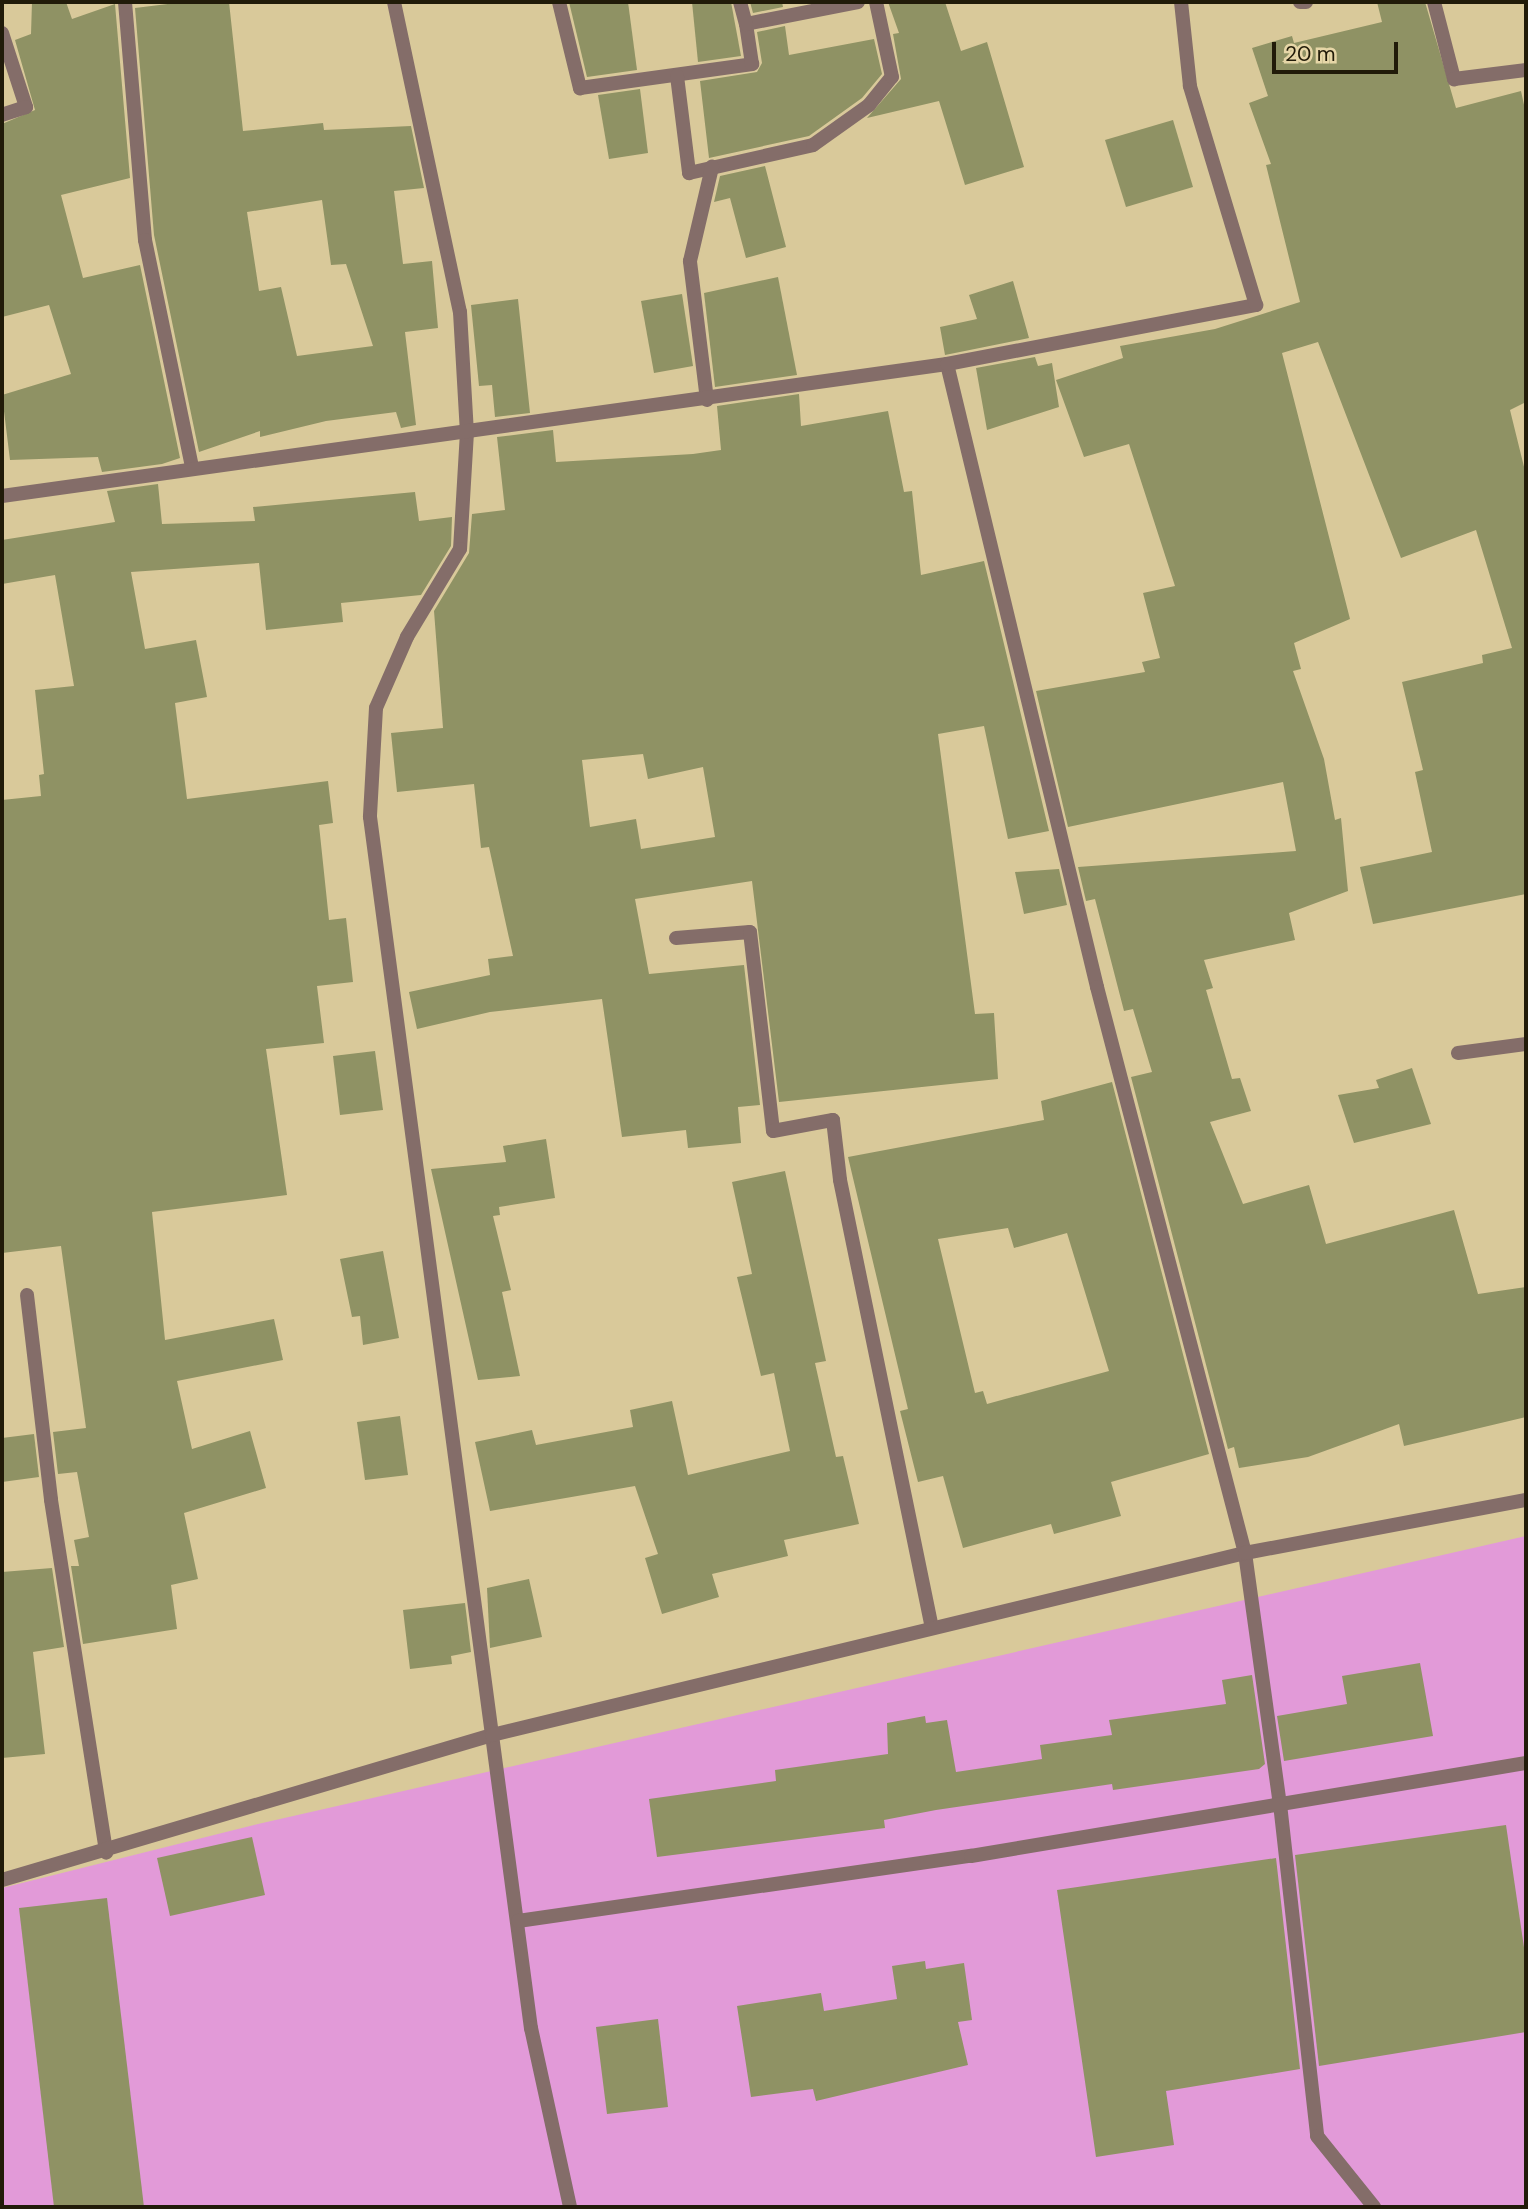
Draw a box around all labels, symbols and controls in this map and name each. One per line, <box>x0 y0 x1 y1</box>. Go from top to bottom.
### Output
scale bar <box>1276 28 1402 72</box>
text: 20 m <box>1285 40 1336 68</box>

